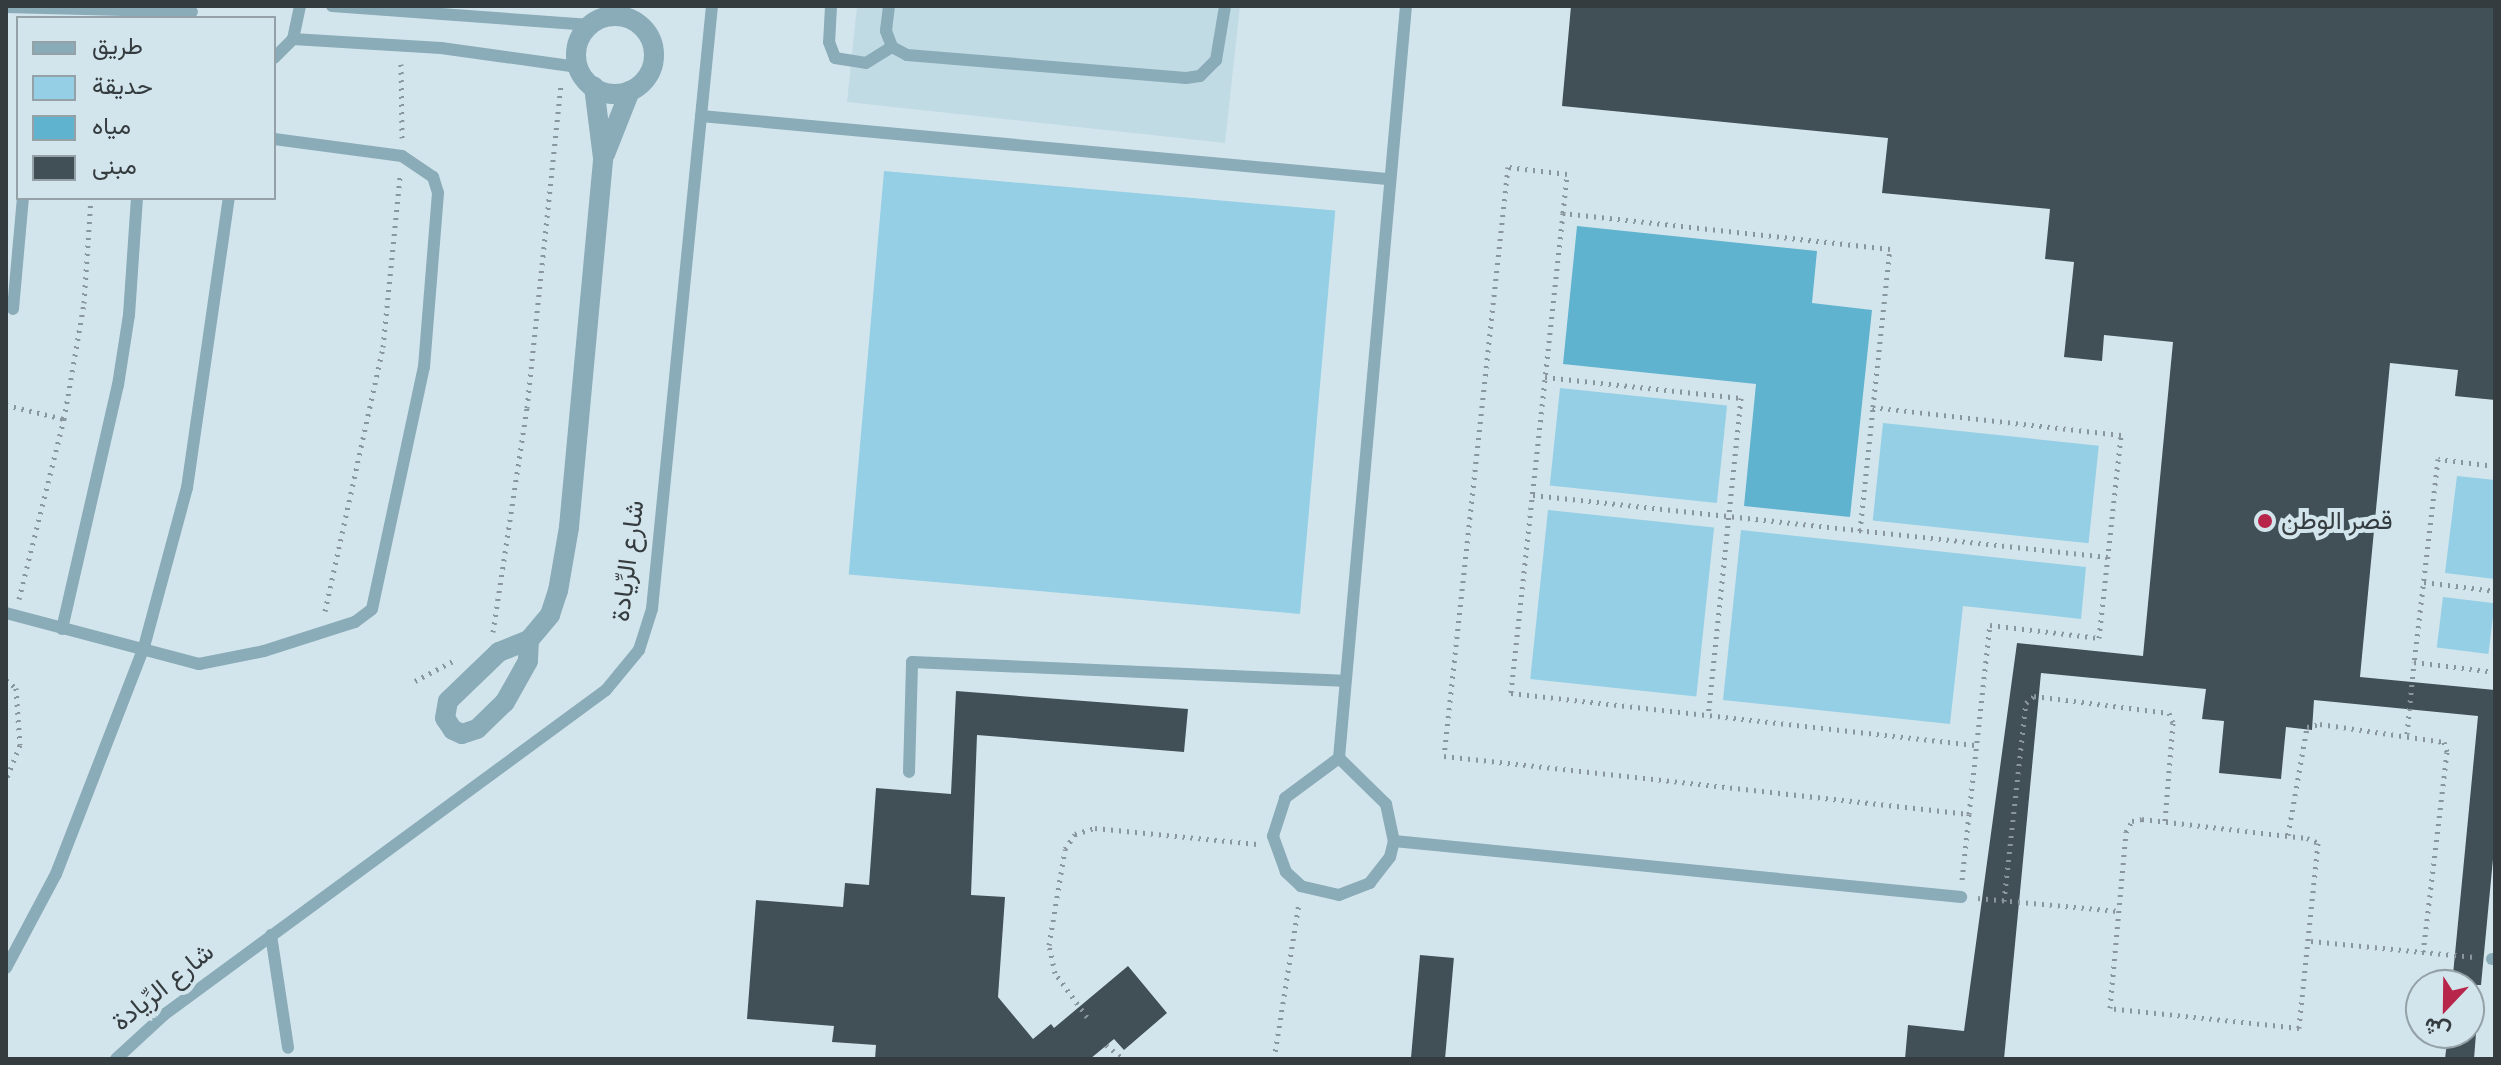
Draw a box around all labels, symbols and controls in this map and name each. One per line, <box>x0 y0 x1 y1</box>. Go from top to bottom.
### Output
legend <box>16 16 276 200</box>
text: طريق <box>92 30 143 61</box>
text: حديقة <box>92 70 153 101</box>
text: مياه <box>92 110 131 141</box>
text: مبنى <box>92 150 137 181</box>
street label: شارع الرِّيادة <box>605 499 651 623</box>
place label: قصر الوطن <box>2281 505 2393 537</box>
marker: قصر الوطن <box>2256 512 2274 530</box>
street label: شارع الرِّيادة <box>106 936 220 1038</box>
north arrow <box>2405 969 2485 1049</box>
text: ش <box>2419 1011 2454 1047</box>

